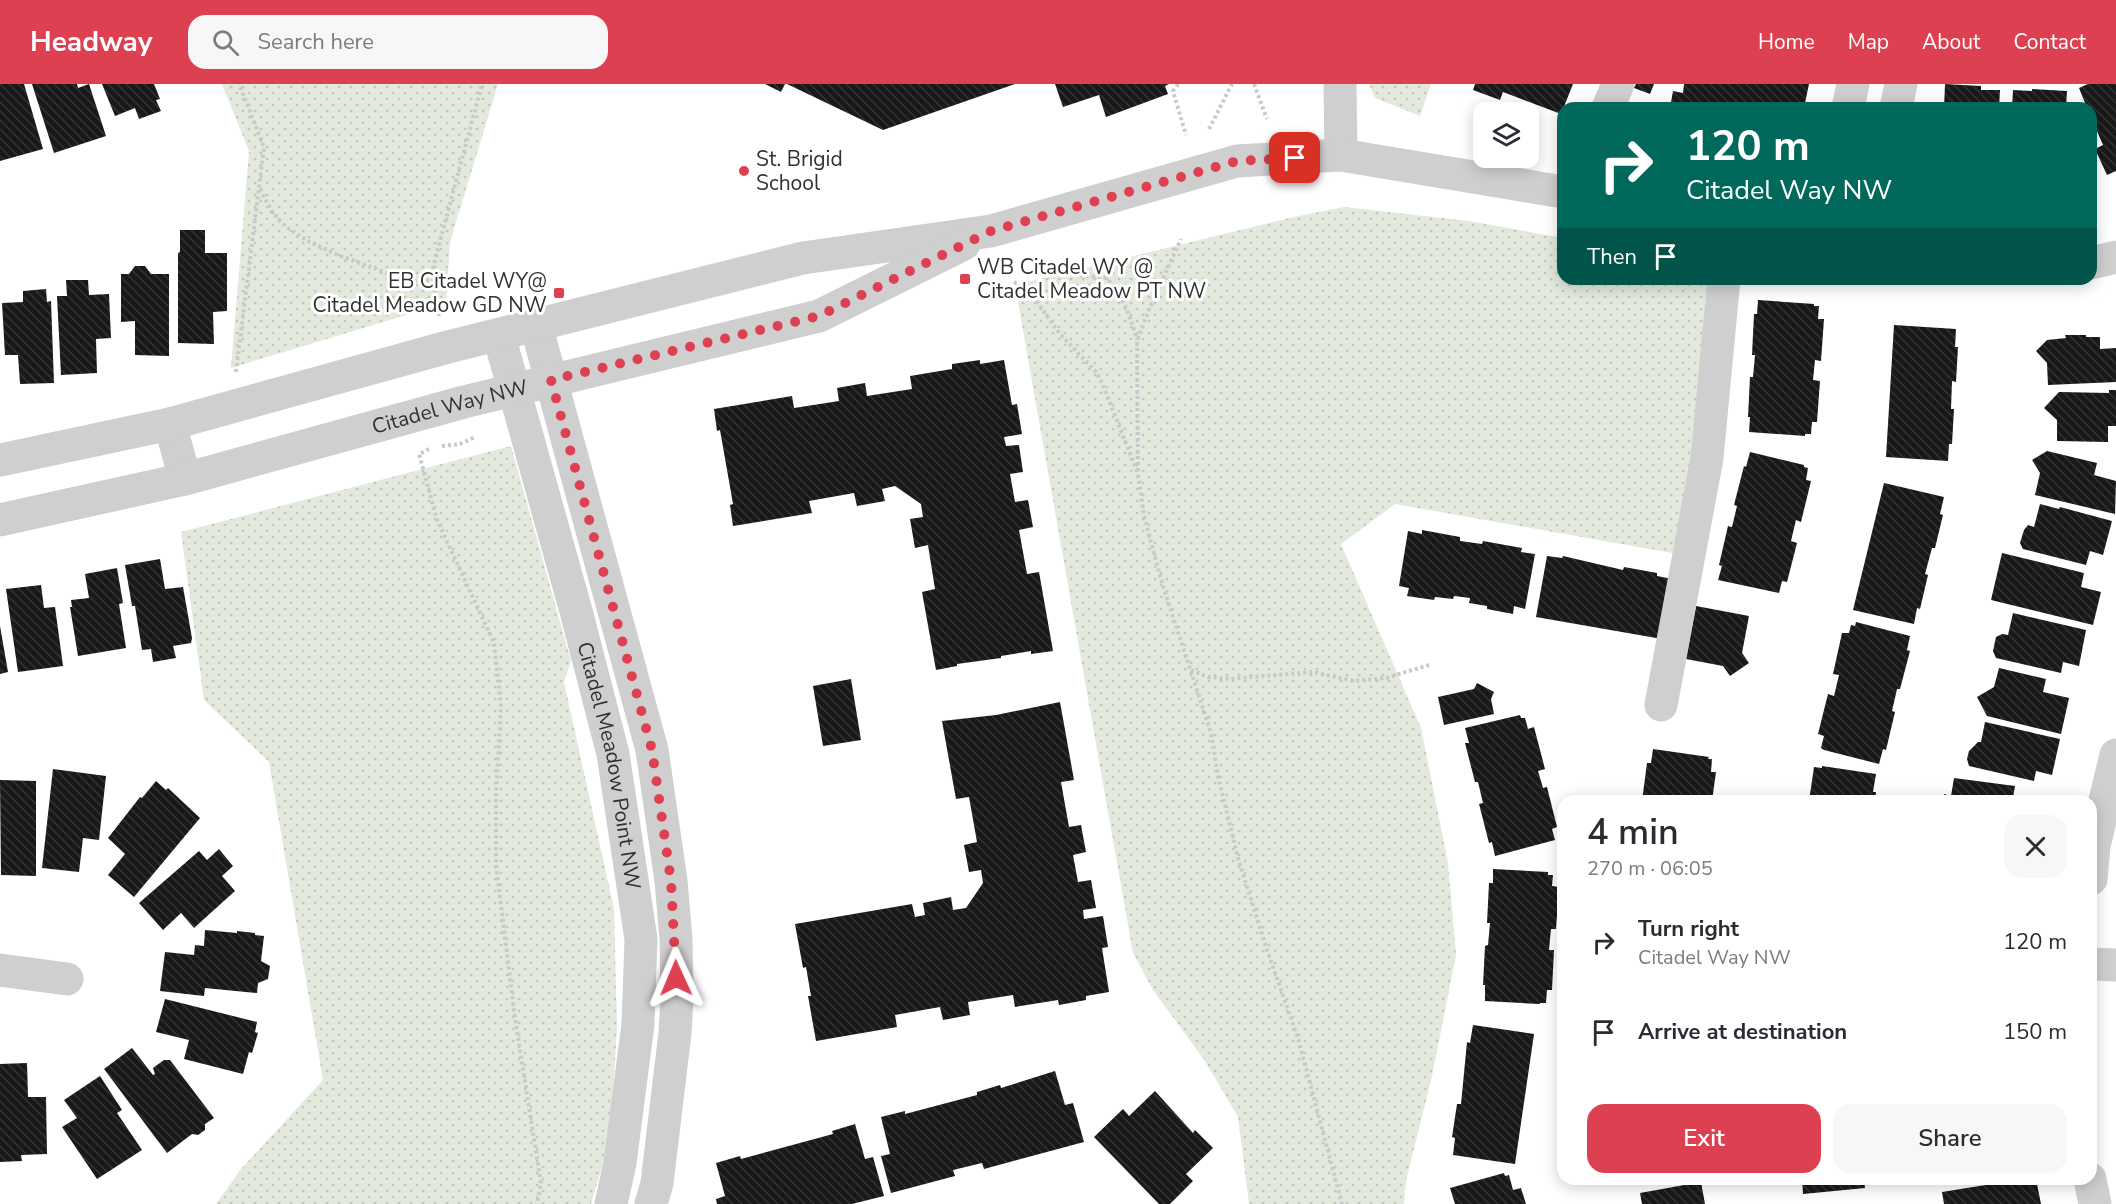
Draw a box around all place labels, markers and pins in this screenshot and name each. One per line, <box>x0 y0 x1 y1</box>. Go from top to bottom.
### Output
pin <box>1269 132 1320 183</box>
place label: St. Brigid School <box>756 145 843 197</box>
marker: St. Brigid School <box>737 164 751 178</box>
place label: WB Citadel WY @ Citadel Meadow PT NW <box>977 253 1206 305</box>
place label: EB Citadel WY@ Citadel Meadow GD NW <box>313 267 547 319</box>
marker: WB Citadel WY @ Citadel Meadow PT NW <box>958 272 972 286</box>
marker: EB Citadel WY@ Citadel Meadow GD NW <box>552 286 566 300</box>

